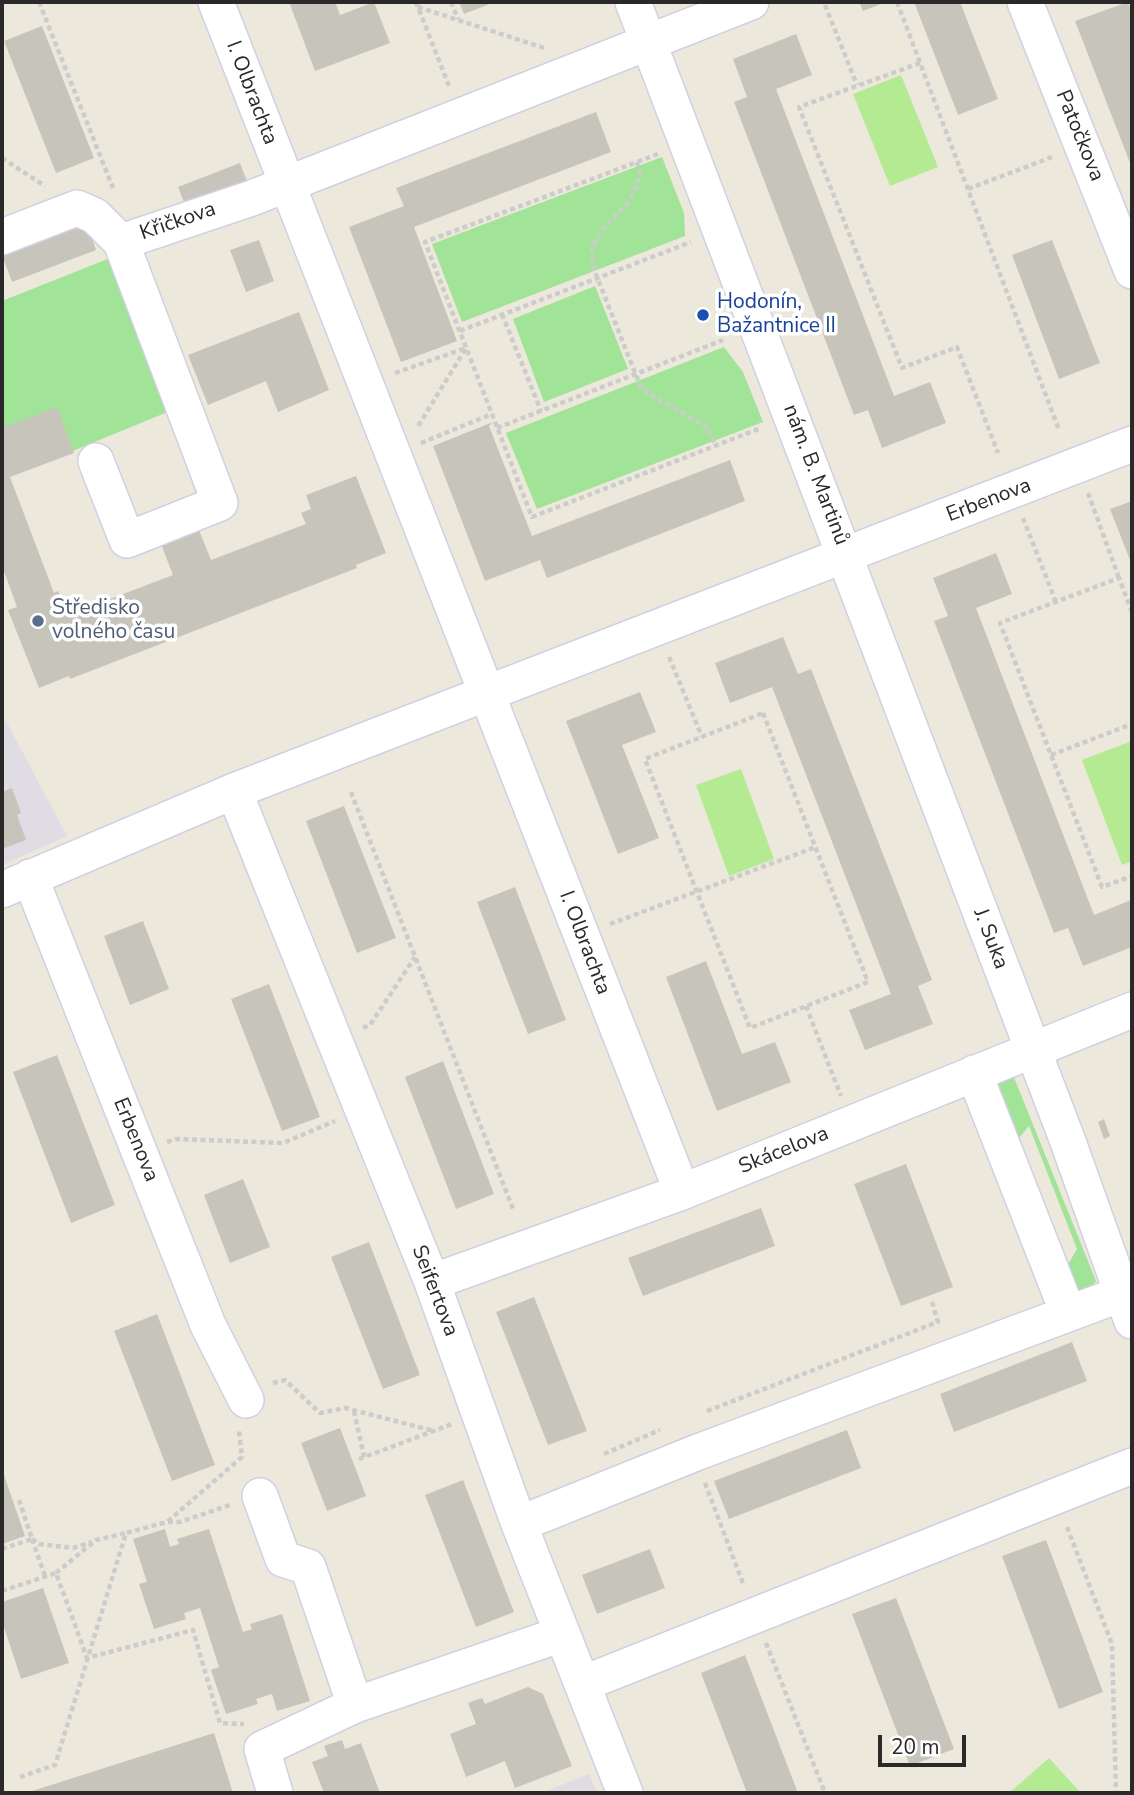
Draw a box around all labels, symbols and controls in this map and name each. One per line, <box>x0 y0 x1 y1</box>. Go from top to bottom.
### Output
street label: I. Olbrachta <box>220 38 282 148</box>
street label: Patočkova <box>1049 87 1109 185</box>
street label: Křičkova <box>137 197 219 247</box>
place label: Hodonín, Bažantnice II <box>717 290 836 340</box>
marker: Hodonín, Bažantnice II <box>695 307 711 323</box>
street label: nám. B. Martinů <box>777 401 853 549</box>
street label: Erbenova <box>943 473 1035 529</box>
place label: Středisko volného času <box>52 596 175 646</box>
marker: Středisko volného času <box>30 613 46 629</box>
street label: I. Olbrachta <box>553 888 615 998</box>
street label: J. Suka <box>967 905 1013 973</box>
street label: Erbenova <box>107 1094 163 1186</box>
street label: Skácelova <box>735 1122 833 1180</box>
street label: Seifertova <box>405 1242 463 1340</box>
scale bar <box>882 1722 970 1766</box>
text: 20 m <box>891 1733 940 1761</box>

